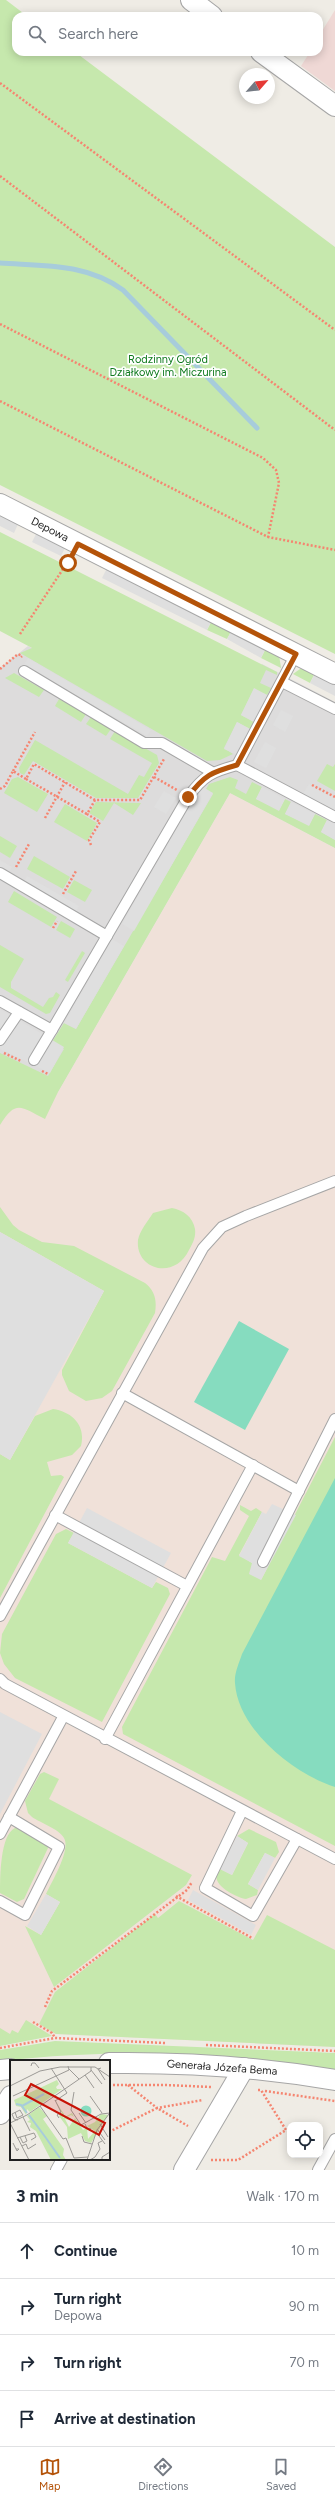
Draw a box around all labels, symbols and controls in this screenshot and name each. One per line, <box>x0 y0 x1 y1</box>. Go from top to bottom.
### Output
search box <box>12 12 323 56</box>
icon: search <box>26 23 48 45</box>
text: Search here <box>58 25 138 43</box>
north arrow <box>239 68 275 104</box>
park label: Rodzinny Ogród Działkowy im. Miczurina <box>109 353 227 379</box>
street label: Depowa <box>29 514 71 544</box>
route start <box>59 554 77 572</box>
route end <box>179 788 197 806</box>
street label: Generała Józefa Bema <box>166 2057 278 2078</box>
inset map <box>10 2060 110 2160</box>
map controls <box>287 2122 323 2158</box>
button: locate <box>287 2122 323 2158</box>
text: 3 min <box>16 2186 58 2206</box>
text: Walk · 170 m <box>247 2189 319 2204</box>
icon: ahead <box>16 2240 38 2262</box>
text: Continue <box>54 2242 117 2260</box>
text: 10 m <box>291 2243 319 2258</box>
text: Turn right <box>54 2290 122 2308</box>
icon: right <box>16 2296 38 2318</box>
text: 90 m <box>289 2299 319 2314</box>
text: Depowa <box>54 2308 102 2323</box>
icon: right <box>16 2352 38 2374</box>
text: Turn right <box>54 2354 122 2372</box>
text: 70 m <box>289 2355 319 2370</box>
icon: arrive <box>16 2408 38 2430</box>
text: Arrive at destination <box>54 2410 195 2428</box>
tab: Map <box>39 2456 61 2493</box>
tab: Directions <box>138 2456 188 2493</box>
tab: Saved <box>266 2456 296 2493</box>

